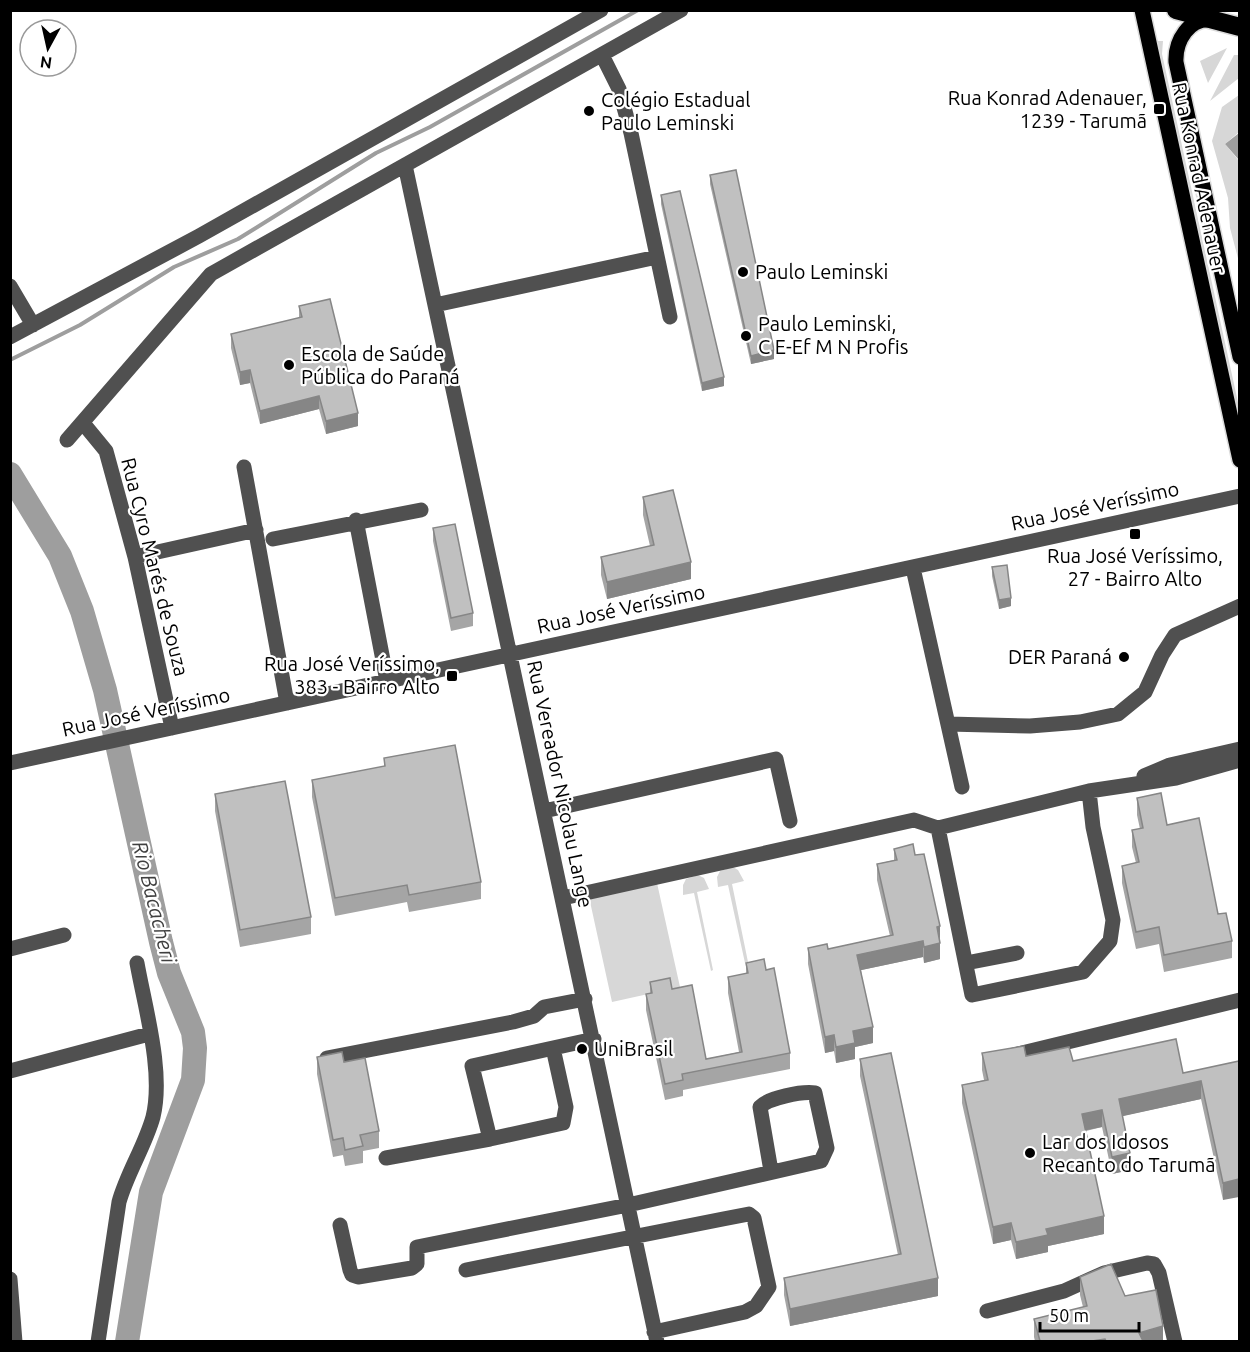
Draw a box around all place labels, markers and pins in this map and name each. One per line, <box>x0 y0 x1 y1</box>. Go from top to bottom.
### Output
place label: Rua Konrad Adenauer, 1239 - Tarumã <box>948 86 1147 132</box>
place label: Colégio Estadual Paulo Leminski <box>601 88 751 134</box>
marker: Rua Konrad Adenauer, 1239 - Tarumã <box>1152 102 1166 116</box>
marker: Colégio Estadual Paulo Leminski <box>582 104 596 118</box>
place label: Paulo Leminski <box>755 260 888 283</box>
marker: Paulo Leminski <box>736 265 750 279</box>
place label: Paulo Leminski, C E-Ef M N Profis <box>758 312 908 358</box>
marker: Paulo Leminski, C E-Ef M N Profis <box>739 329 753 343</box>
place label: Escola de Saúde Pública do Paraná <box>301 342 460 388</box>
marker: Escola de Saúde Pública do Paraná <box>282 358 296 372</box>
marker: Rua José Veríssimo, 27 - Bairro Alto <box>1128 527 1142 541</box>
place label: Rua José Veríssimo, 27 - Bairro Alto <box>1047 544 1223 590</box>
place label: DER Paraná <box>1008 645 1112 668</box>
marker: DER Paraná <box>1117 650 1131 664</box>
place label: Rua José Veríssimo, 383 - Bairro Alto <box>264 652 440 698</box>
marker: Rua José Veríssimo, 383 - Bairro Alto <box>445 669 459 683</box>
place label: UniBrasil <box>594 1037 673 1060</box>
marker: UniBrasil <box>575 1042 589 1056</box>
place label: Lar dos Idosos Recanto do Tarumã <box>1042 1130 1216 1176</box>
marker: Lar dos Idosos Recanto do Tarumã <box>1023 1146 1037 1160</box>

